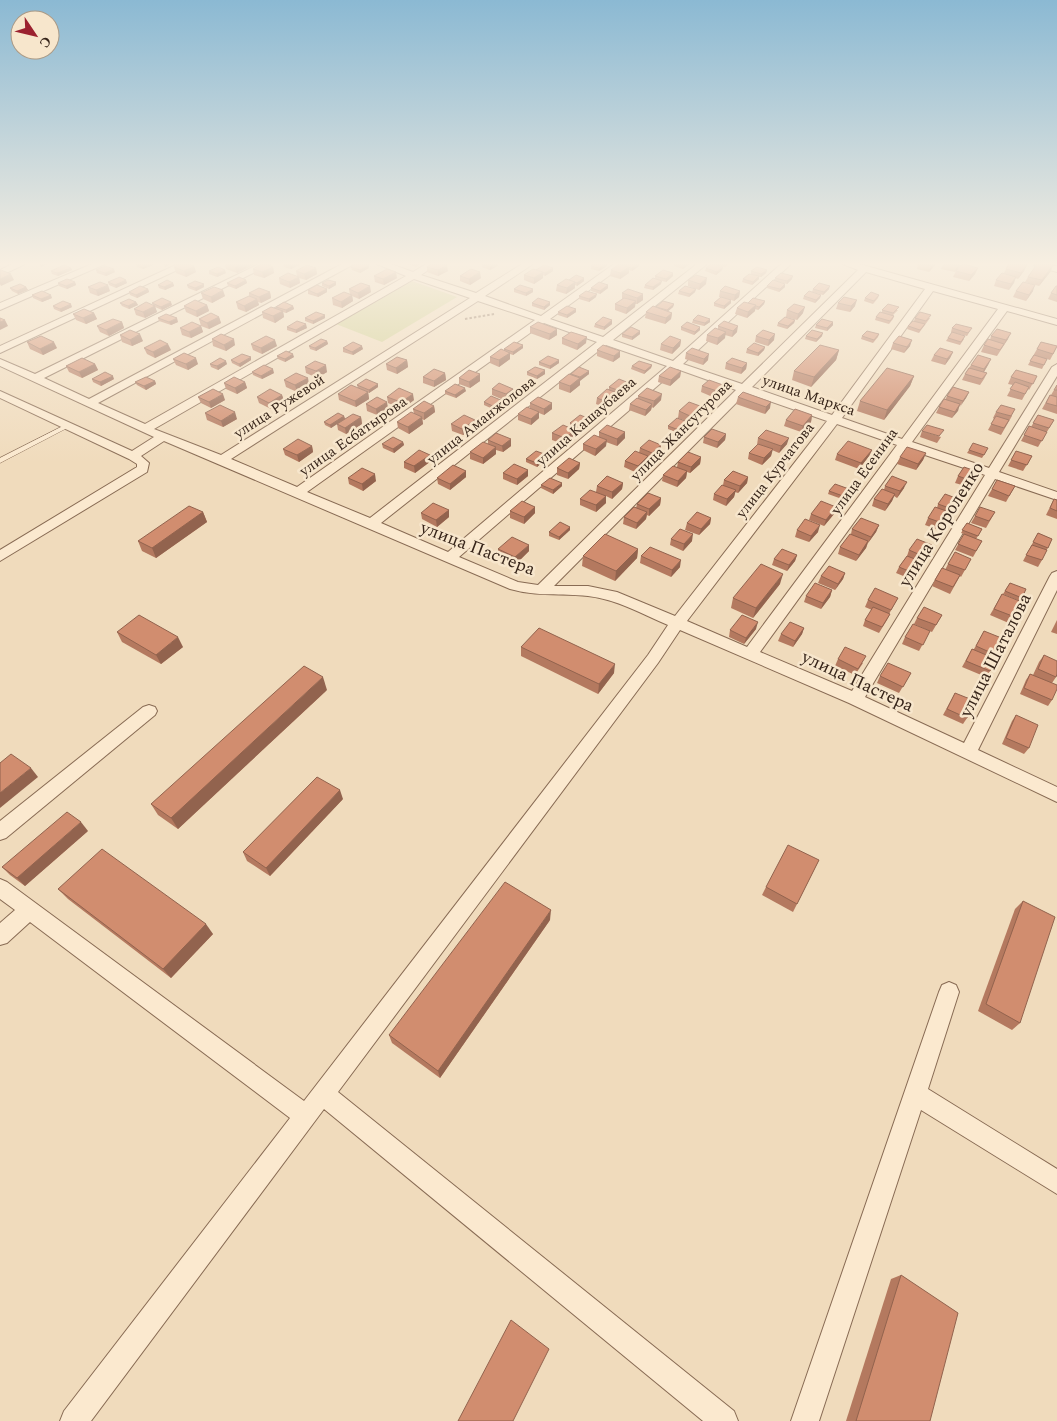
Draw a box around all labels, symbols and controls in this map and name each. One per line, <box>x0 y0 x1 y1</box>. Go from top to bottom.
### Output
north arrow <box>10 10 60 60</box>
text: С <box>34 32 57 52</box>
street label: улица Ружевой <box>228 368 329 445</box>
street label: улица Маркса <box>758 368 859 422</box>
street label: улица Аманжолова <box>421 370 541 471</box>
street label: улица Кашаубаева <box>530 371 642 472</box>
street label: улица Жансугурова <box>625 374 738 487</box>
street label: улица Есбатырова <box>294 390 412 483</box>
street label: улица Курчатова <box>730 417 821 524</box>
street label: улица Есенина <box>824 423 904 520</box>
street label: улица Короленко <box>891 456 991 593</box>
street label: улица Пастера <box>416 514 539 583</box>
street label: улица Шаталова <box>952 588 1038 723</box>
street label: улица Пастера <box>796 643 919 719</box>

